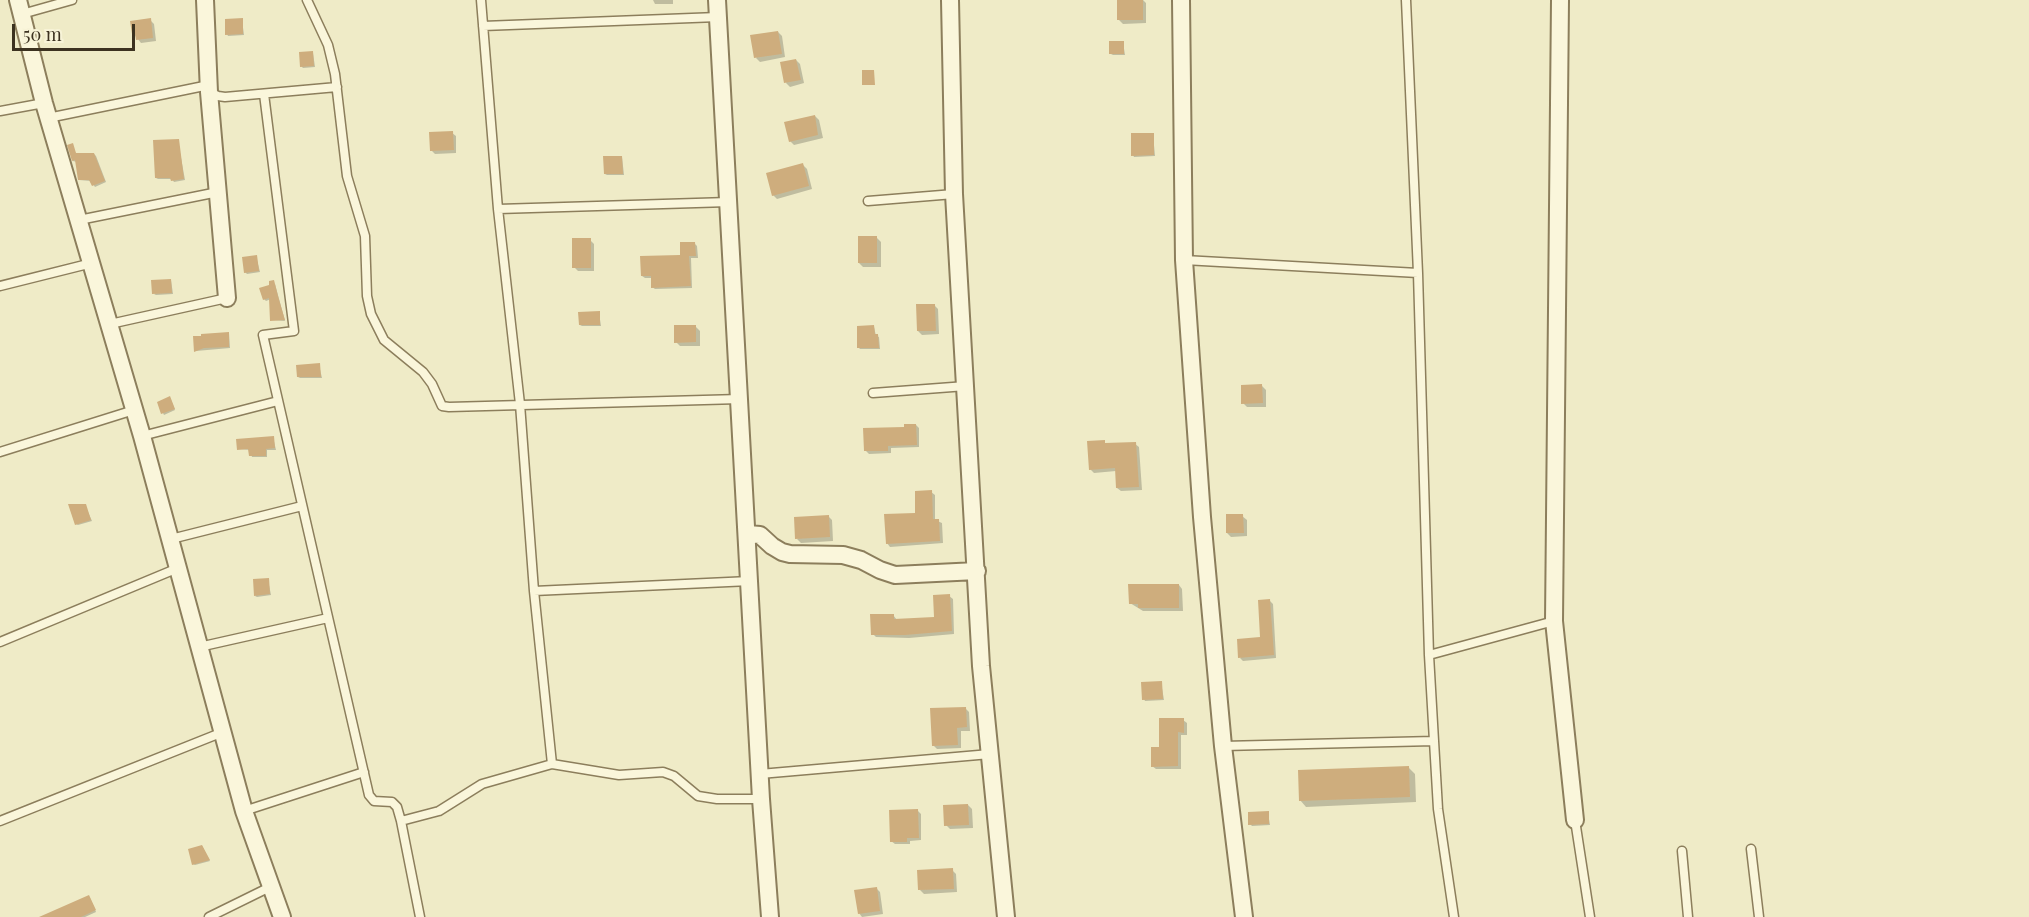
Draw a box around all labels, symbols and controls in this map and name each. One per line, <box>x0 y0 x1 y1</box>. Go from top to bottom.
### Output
scale bar <box>15 12 138 50</box>
text: 50 m <box>23 22 62 46</box>

